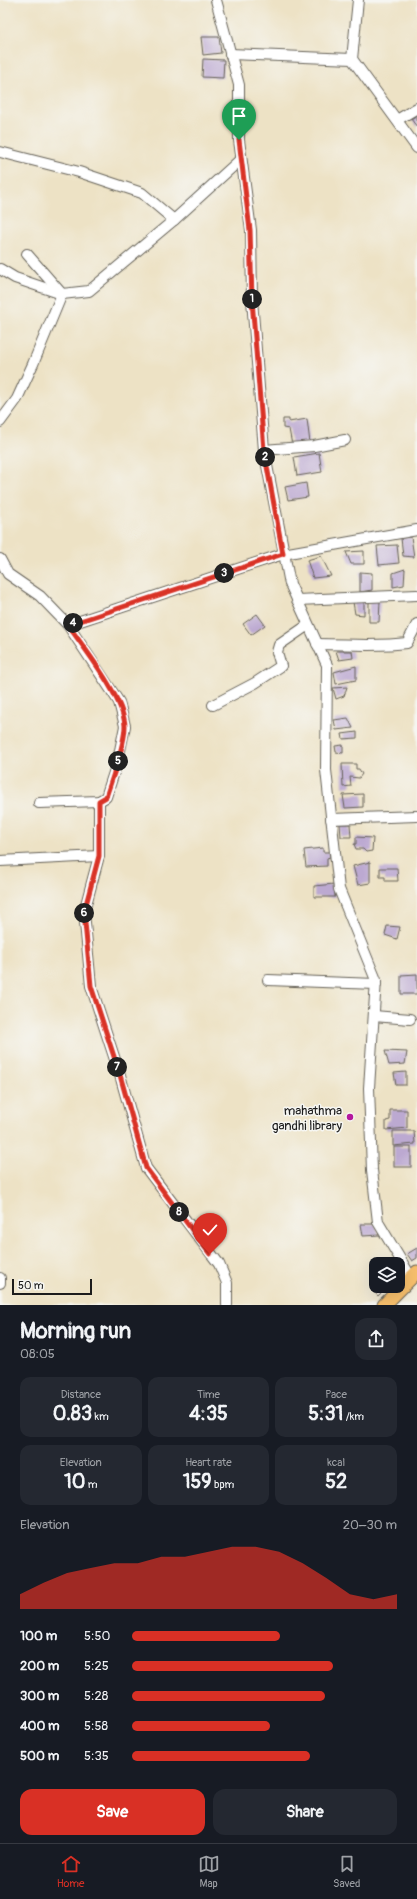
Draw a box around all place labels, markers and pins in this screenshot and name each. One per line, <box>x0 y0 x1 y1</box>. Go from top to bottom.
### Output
pin <box>222 99 256 140</box>
pin: 1 <box>242 289 262 309</box>
pin: 2 <box>255 447 275 467</box>
pin: 3 <box>214 563 234 583</box>
pin: 4 <box>63 613 83 633</box>
pin: 5 <box>108 751 128 771</box>
pin: 6 <box>74 903 94 923</box>
pin: 7 <box>107 1057 127 1077</box>
place label: mahathma gandhi library <box>272 1103 342 1134</box>
marker: mahathma gandhi library <box>345 1112 355 1122</box>
pin: 8 <box>169 1202 189 1222</box>
pin <box>193 1213 227 1254</box>

